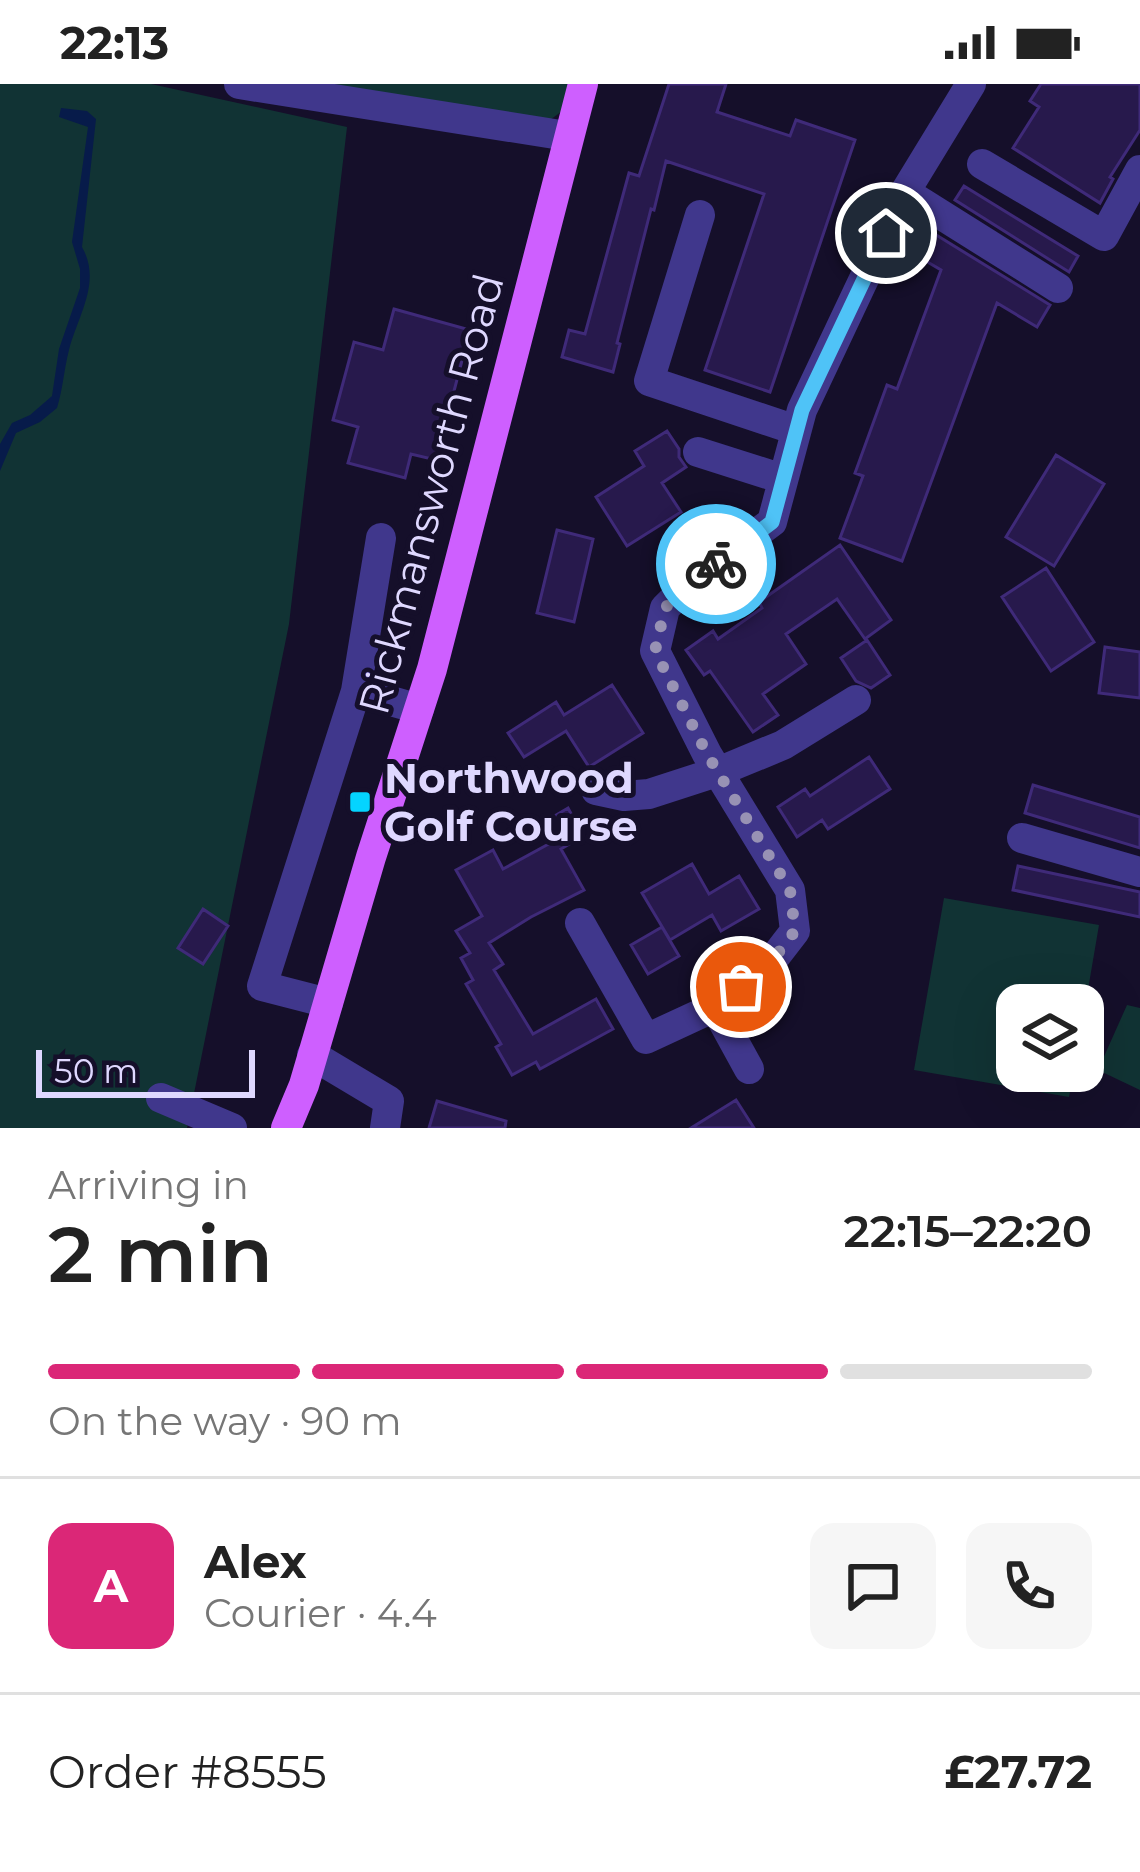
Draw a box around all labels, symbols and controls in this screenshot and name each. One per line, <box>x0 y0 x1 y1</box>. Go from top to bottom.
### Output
text: 22:13 <box>60 15 169 70</box>
pin <box>835 182 937 284</box>
icon: home <box>853 200 919 266</box>
street label: Rickmansworth Road <box>347 268 515 720</box>
courier <box>656 504 776 624</box>
icon: bike <box>683 531 749 597</box>
place label: Northwood Golf Course <box>384 752 638 852</box>
marker: Northwood Golf Course <box>347 789 373 815</box>
pin <box>690 936 792 1038</box>
icon: bag <box>708 954 774 1020</box>
map controls <box>996 984 1104 1092</box>
button: layers <box>996 984 1104 1092</box>
scale bar <box>36 1044 255 1097</box>
text: 50 m <box>54 1051 138 1091</box>
text: Arriving in <box>48 1161 249 1209</box>
text: 22:15–22:20 <box>844 1203 1092 1258</box>
text: 2 min <box>48 1206 273 1302</box>
text: On the way · 90 m <box>48 1397 402 1445</box>
button: chat <box>810 1523 936 1649</box>
button: phone <box>966 1523 1092 1649</box>
text: Alex <box>204 1534 307 1589</box>
text: A <box>94 1558 128 1613</box>
text: Courier · 4.4 <box>204 1589 437 1637</box>
text: Order #8555 <box>48 1744 327 1799</box>
text: £27.72 <box>945 1744 1092 1799</box>

